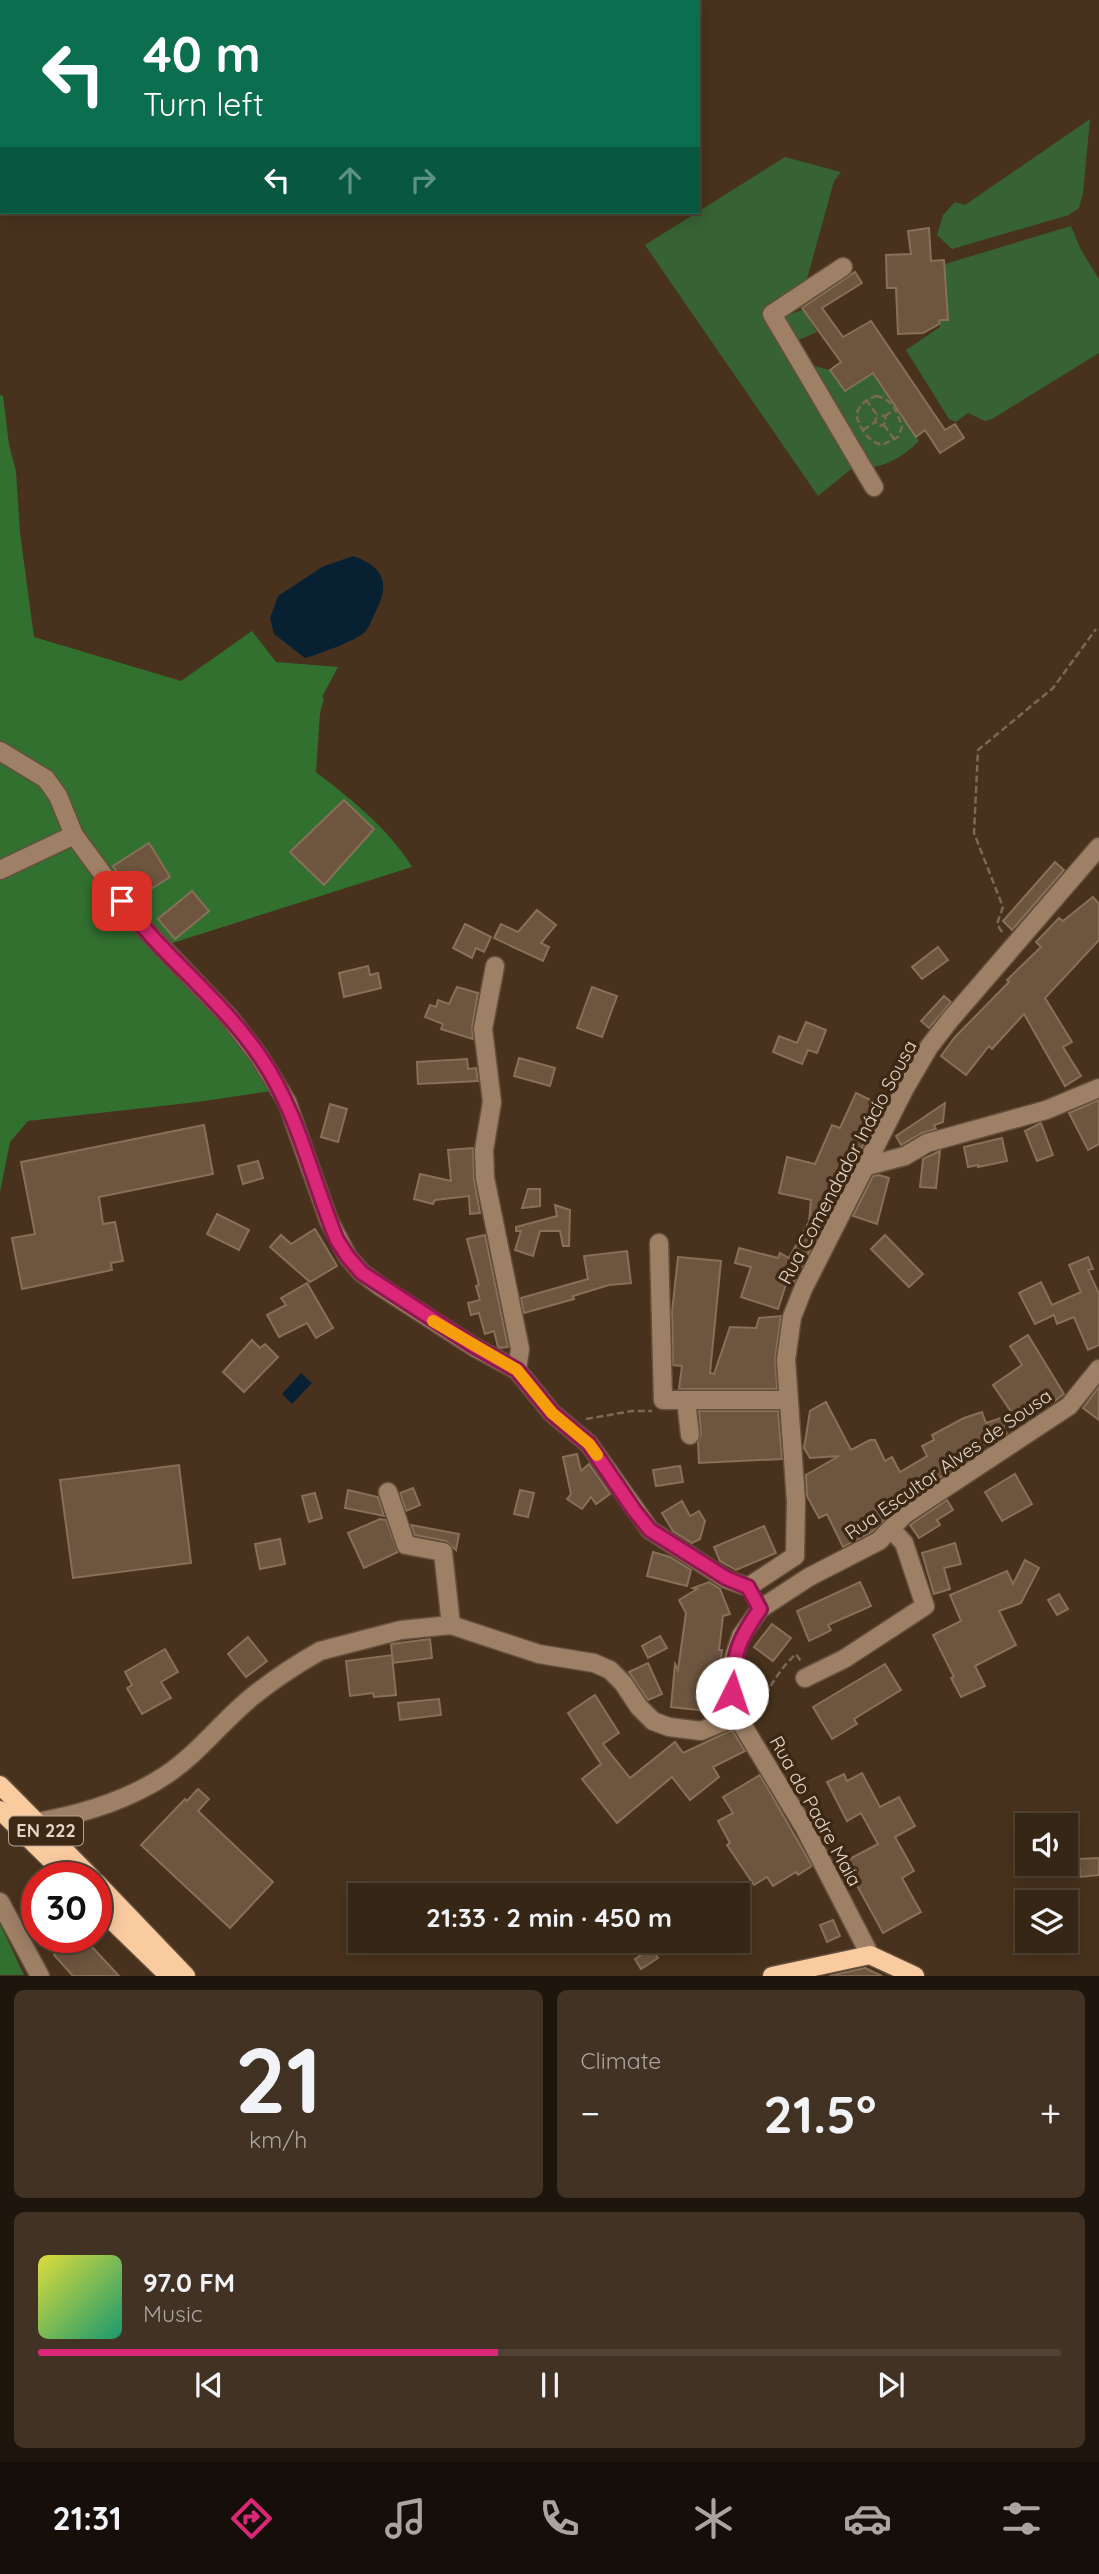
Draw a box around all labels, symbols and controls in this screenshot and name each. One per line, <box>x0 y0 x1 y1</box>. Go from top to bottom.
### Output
text: 40 m <box>143 23 261 84</box>
icon: left <box>28 28 119 119</box>
text: Turn left <box>143 84 264 124</box>
icon: left <box>258 161 296 199</box>
icon: ahead <box>331 161 369 199</box>
icon: right <box>404 161 442 199</box>
pin <box>92 871 152 931</box>
icon: arrive <box>103 882 141 920</box>
street label: Rua Comendador Inácio Sousa <box>772 1036 922 1288</box>
street label: Rua Escultor Alves de Sousa <box>840 1383 1056 1545</box>
position arrow <box>695 1656 769 1730</box>
street label: Rua do Padre Maia <box>765 1732 867 1890</box>
map controls <box>1015 1813 1078 1953</box>
button: sound <box>1015 1813 1078 1876</box>
road number: EN 222 <box>9 1816 83 1845</box>
speed limit sign: 30 <box>21 1862 112 1953</box>
button: layers <box>1015 1890 1078 1953</box>
text: 21:33 · 2 min · 450 m <box>426 1901 672 1934</box>
text: 21 <box>235 2022 322 2136</box>
text: Climate <box>581 2046 661 2075</box>
text: 21.5° <box>763 2081 876 2146</box>
text: − <box>581 2089 600 2137</box>
text: + <box>1040 2089 1061 2137</box>
text: km/h <box>249 2125 307 2154</box>
text: 97.0 FM <box>143 2266 235 2299</box>
text: Music <box>143 2299 203 2328</box>
icon: previous <box>190 2366 228 2404</box>
icon: pause <box>531 2366 569 2404</box>
icon: next <box>872 2366 910 2404</box>
icon: directions <box>227 2494 276 2543</box>
icon: music <box>381 2494 430 2543</box>
icon: phone <box>535 2494 584 2543</box>
icon: climate <box>689 2494 738 2543</box>
icon: car <box>843 2494 892 2543</box>
icon: filters <box>997 2494 1046 2543</box>
text: 21:31 <box>53 2498 122 2538</box>

